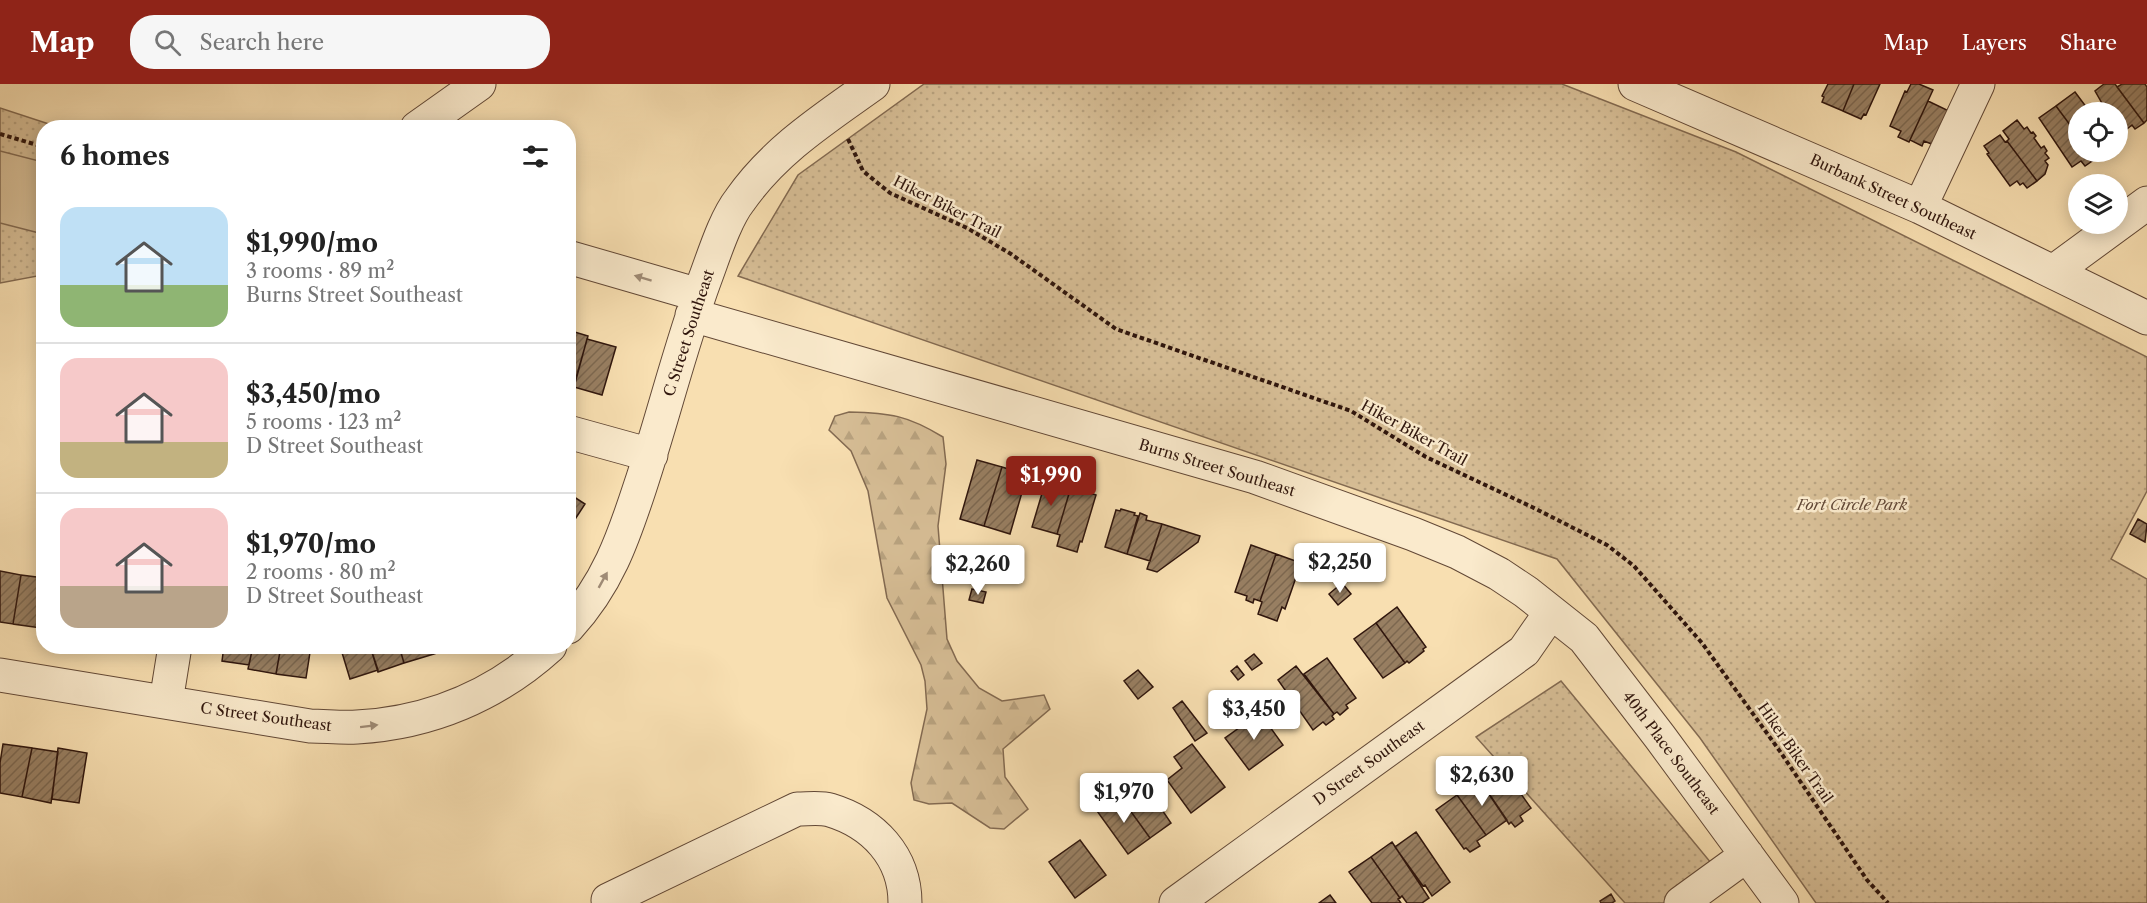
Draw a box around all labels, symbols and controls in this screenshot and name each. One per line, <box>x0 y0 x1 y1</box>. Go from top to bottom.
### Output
search box <box>130 15 550 69</box>
text: Map <box>30 25 94 59</box>
icon: search <box>151 26 184 59</box>
text: Search here <box>199 29 324 56</box>
text: Map <box>1884 30 1929 55</box>
text: Layers <box>1962 30 2027 55</box>
text: Share <box>2060 30 2117 55</box>
map controls <box>2068 102 2128 234</box>
button: locate <box>2068 102 2128 162</box>
text: 6 homes <box>60 140 170 172</box>
icon: filters <box>519 140 552 173</box>
street label: Burbank Street Southeast <box>1807 150 1980 244</box>
street label: Hiker Biker Trail <box>890 171 1005 242</box>
button: layers <box>2068 174 2128 234</box>
text: $1,990/mo <box>246 227 378 259</box>
icon: home <box>108 231 180 303</box>
text: 3 rooms · 89 m² <box>246 259 394 283</box>
street label: C Street Southeast <box>659 266 718 399</box>
one-way arrow <box>634 273 652 282</box>
text: Burns Street Southeast <box>246 283 463 307</box>
text: $3,450/mo <box>246 378 380 410</box>
icon: home <box>108 382 180 454</box>
street label: Hiker Biker Trail <box>1358 396 1471 470</box>
text: 5 rooms · 123 m² <box>246 410 402 434</box>
text: D Street Southeast <box>246 434 423 458</box>
street label: Burns Street Southeast <box>1137 435 1298 501</box>
pin: $1,990 <box>1002 456 1100 507</box>
text: $1,990 <box>1020 463 1082 487</box>
park label: Fort Circle Park <box>1796 495 1908 514</box>
text: $1,970/mo <box>246 528 376 560</box>
icon: home <box>108 532 180 604</box>
pin: $2,250 <box>1291 543 1389 594</box>
pin: $2,260 <box>929 545 1027 596</box>
text: $2,250 <box>1308 550 1372 574</box>
text: $2,260 <box>946 552 1010 576</box>
text: 2 rooms · 80 m² <box>246 560 396 584</box>
one-way arrow <box>598 571 608 588</box>
text: D Street Southeast <box>246 584 423 608</box>
street label: 40th Place Southeast <box>1619 687 1724 819</box>
pin: $3,450 <box>1205 690 1303 741</box>
text: $3,450 <box>1222 697 1286 721</box>
street label: C Street Southeast <box>199 698 334 735</box>
street label: Hiker Biker Trail <box>1754 699 1837 807</box>
street label: D Street Southeast <box>1309 715 1429 809</box>
one-way arrow <box>360 721 379 731</box>
pin: $2,630 <box>1433 756 1531 807</box>
text: $2,630 <box>1450 763 1514 787</box>
pin: $1,970 <box>1075 773 1173 824</box>
text: $1,970 <box>1094 780 1154 804</box>

